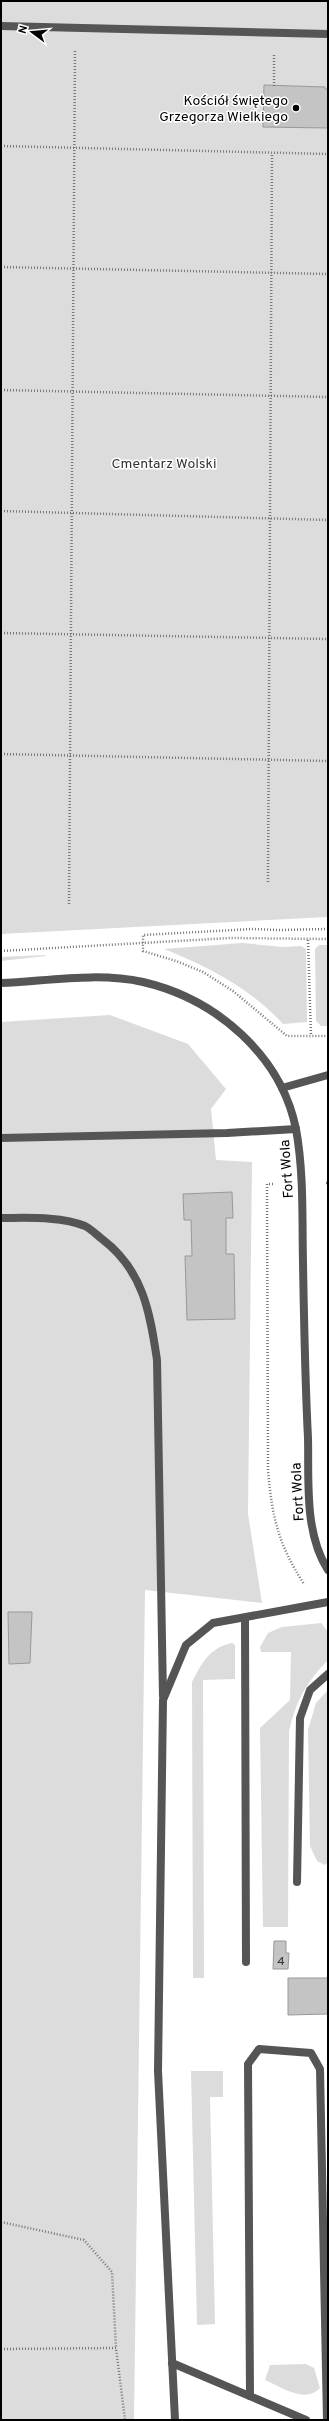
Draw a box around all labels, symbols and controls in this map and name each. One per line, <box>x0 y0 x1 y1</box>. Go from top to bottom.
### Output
north arrow <box>12 12 52 52</box>
text: N <box>16 24 31 35</box>
place label: Kościół świętego Grzegorza Wielkiego <box>159 93 288 126</box>
marker: Kościół świętego Grzegorza Wielkiego <box>291 103 301 113</box>
park label: Cmentarz Wolski <box>111 456 217 473</box>
street label: Fort Wola <box>277 1139 298 1199</box>
street label: Fort Wola <box>288 1462 309 1522</box>
house number: 4 <box>277 1954 285 1970</box>

